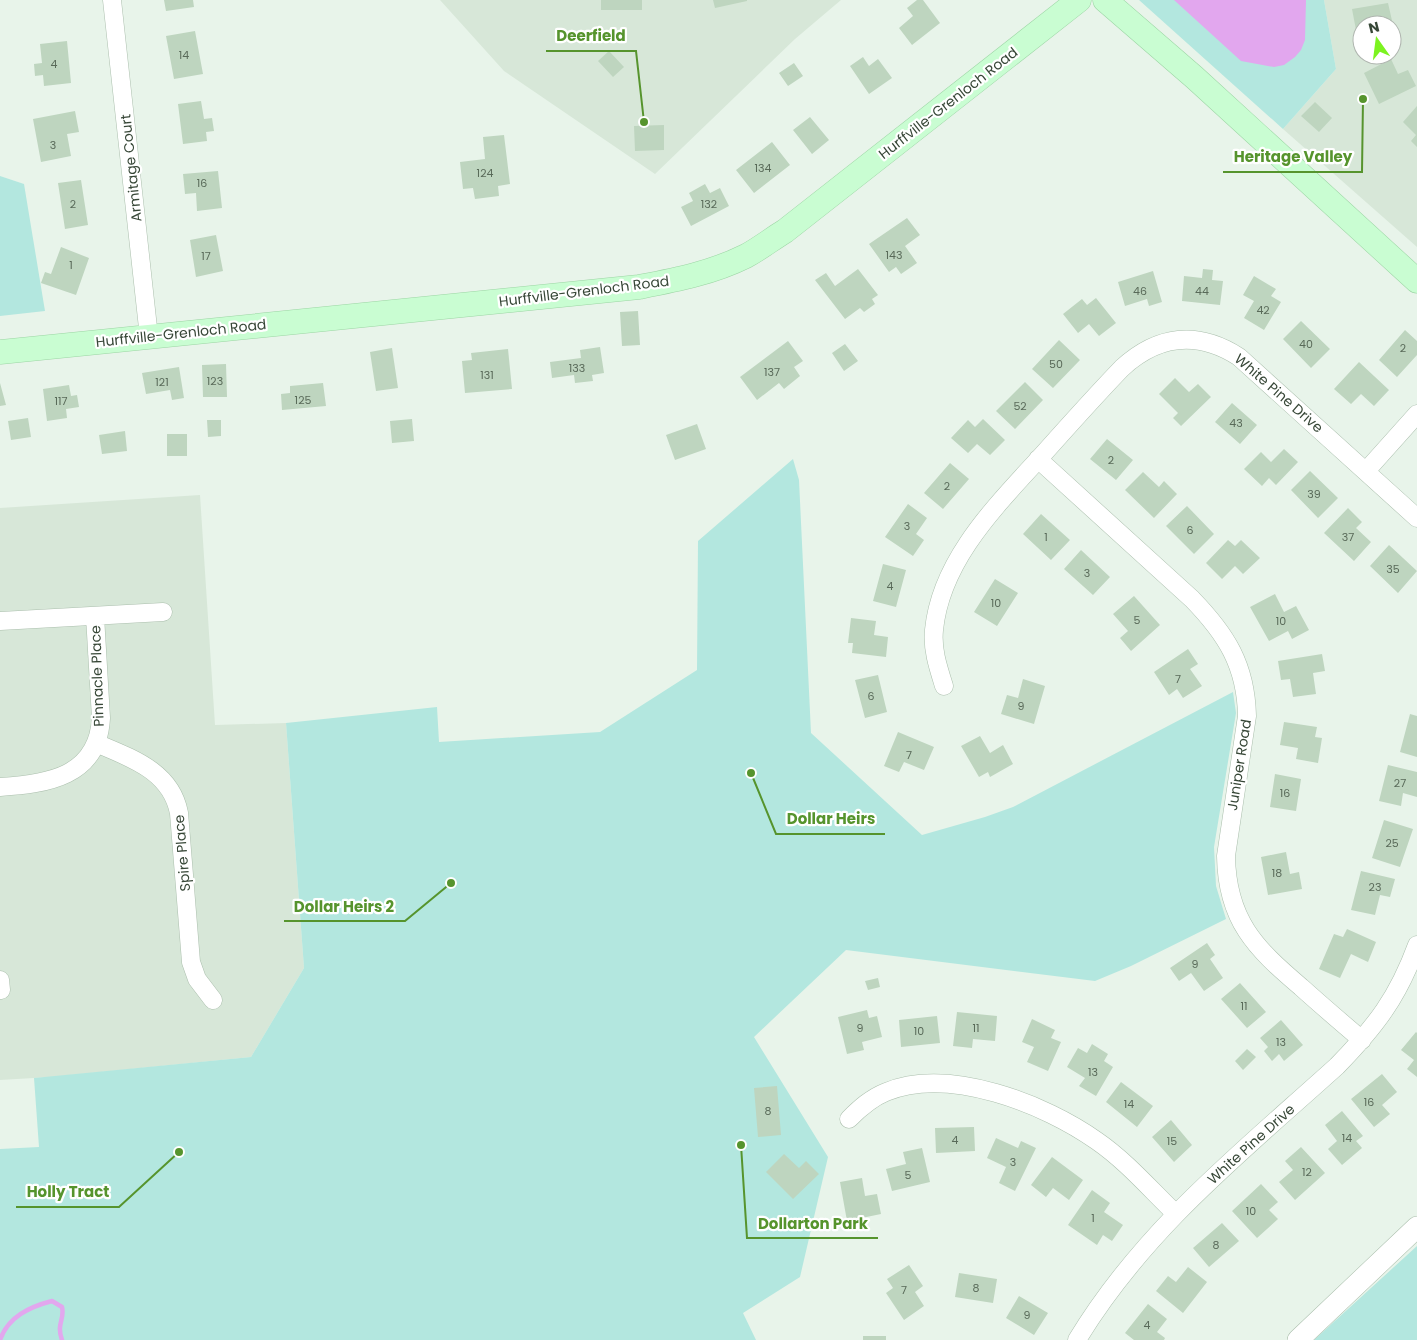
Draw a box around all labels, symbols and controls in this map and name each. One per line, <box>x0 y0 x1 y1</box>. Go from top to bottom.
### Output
north arrow <box>1352 15 1402 65</box>
text: N <box>1366 16 1381 38</box>
callout: Deerfield <box>546 21 636 51</box>
text: Deerfield <box>556 25 626 46</box>
street label: Hurffville-Grenloch Road <box>874 42 1022 164</box>
house number: 14 <box>179 47 189 63</box>
house number: 4 <box>51 56 58 72</box>
street label: Armitage Court <box>115 113 147 223</box>
house number: 3 <box>50 137 56 153</box>
callout: Heritage Valley <box>1223 142 1362 172</box>
text: Heritage Valley <box>1234 146 1353 167</box>
house number: 134 <box>755 160 772 176</box>
house number: 124 <box>477 165 493 181</box>
house number: 16 <box>197 175 207 191</box>
house number: 2 <box>70 196 76 212</box>
house number: 132 <box>701 196 717 212</box>
house number: 143 <box>886 247 902 263</box>
house number: 17 <box>201 248 211 264</box>
house number: 1 <box>69 257 73 273</box>
street label: Hurffville-Grenloch Road <box>498 271 670 311</box>
house number: 46 <box>1133 283 1147 299</box>
house number: 44 <box>1195 283 1209 299</box>
house number: 42 <box>1256 302 1270 318</box>
street label: Hurffville-Grenloch Road <box>95 314 267 352</box>
house number: 40 <box>1299 336 1313 352</box>
house number: 2 <box>1400 340 1406 356</box>
street label: White Pine Drive <box>1230 349 1328 437</box>
house number: 50 <box>1049 356 1063 372</box>
house number: 133 <box>569 360 585 376</box>
house number: 137 <box>764 364 780 380</box>
house number: 131 <box>480 367 494 383</box>
house number: 123 <box>207 373 223 389</box>
house number: 121 <box>155 374 169 390</box>
house number: 125 <box>295 392 311 408</box>
house number: 117 <box>54 393 68 409</box>
house number: 52 <box>1013 398 1027 414</box>
house number: 43 <box>1229 415 1243 431</box>
house number: 2 <box>1108 452 1114 468</box>
house number: 2 <box>944 478 950 494</box>
house number: 39 <box>1307 486 1321 502</box>
house number: 3 <box>904 518 910 534</box>
house number: 6 <box>1187 522 1194 538</box>
house number: 1 <box>1044 529 1048 545</box>
house number: 37 <box>1342 529 1354 545</box>
house number: 35 <box>1386 561 1400 577</box>
house number: 3 <box>1084 565 1090 581</box>
house number: 4 <box>887 578 894 594</box>
house number: 10 <box>991 595 1001 611</box>
house number: 5 <box>1134 612 1141 628</box>
house number: 10 <box>1276 613 1286 629</box>
street label: Pinnacle Place <box>85 625 109 727</box>
house number: 7 <box>1175 671 1181 687</box>
house number: 6 <box>868 688 875 704</box>
house number: 9 <box>1018 698 1025 714</box>
street label: Juniper Road <box>1222 718 1256 812</box>
house number: 7 <box>906 747 912 763</box>
house number: 27 <box>1394 775 1406 791</box>
house number: 16 <box>1280 785 1290 801</box>
callout: Dollar Heirs <box>776 804 885 834</box>
text: Dollar Heirs <box>787 808 875 829</box>
street label: Spire Place <box>169 813 195 892</box>
house number: 25 <box>1385 835 1399 851</box>
house number: 18 <box>1272 865 1282 881</box>
house number: 23 <box>1369 879 1381 895</box>
callout: Dollar Heirs 2 <box>284 891 405 921</box>
text: Dollar Heirs 2 <box>294 896 395 917</box>
house number: 9 <box>1192 956 1199 972</box>
house number: 11 <box>1240 998 1248 1014</box>
house number: 9 <box>857 1020 864 1036</box>
house number: 11 <box>972 1020 980 1036</box>
house number: 10 <box>914 1023 924 1039</box>
house number: 13 <box>1276 1034 1286 1050</box>
house number: 13 <box>1088 1064 1098 1080</box>
house number: 16 <box>1364 1094 1374 1110</box>
house number: 14 <box>1124 1096 1134 1112</box>
street label: White Pine Drive <box>1203 1099 1299 1189</box>
house number: 8 <box>765 1103 772 1119</box>
house number: 14 <box>1342 1130 1352 1146</box>
house number: 4 <box>952 1132 959 1148</box>
house number: 15 <box>1167 1133 1177 1149</box>
house number: 3 <box>1010 1154 1016 1170</box>
house number: 12 <box>1302 1164 1312 1180</box>
house number: 5 <box>905 1167 912 1183</box>
callout: Holly Tract <box>16 1177 119 1207</box>
text: Holly Tract <box>27 1181 109 1202</box>
house number: 10 <box>1246 1203 1256 1219</box>
callout: Dollarton Park <box>747 1208 878 1238</box>
house number: 1 <box>1091 1210 1095 1226</box>
text: Dollarton Park <box>758 1213 869 1234</box>
house number: 8 <box>1213 1237 1220 1253</box>
house number: 8 <box>973 1280 980 1296</box>
house number: 7 <box>901 1282 907 1298</box>
house number: 9 <box>1024 1307 1031 1323</box>
house number: 4 <box>1144 1317 1151 1333</box>

